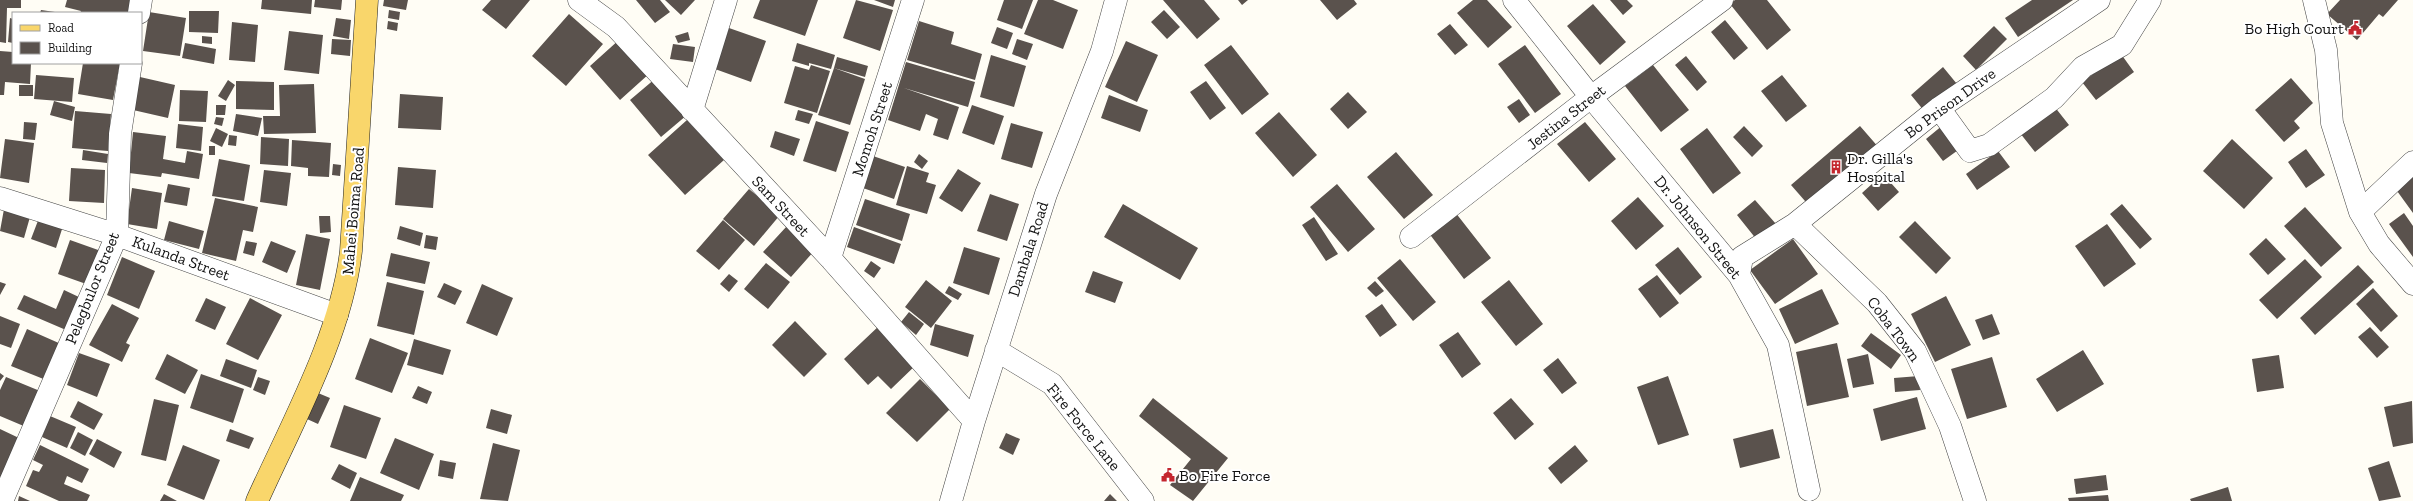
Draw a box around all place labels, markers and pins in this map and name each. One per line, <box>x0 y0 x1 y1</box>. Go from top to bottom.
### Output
place label: Bo High Court <box>2245 19 2344 38</box>
public building icon: Bo High Court <box>2347 20 2363 36</box>
place label: Dr. Gilla's Hospital <box>1847 149 1913 186</box>
building icon: Dr. Gilla's Hospital <box>1828 159 1844 175</box>
place label: Bo Fire Force <box>1179 466 1270 485</box>
public building icon: Bo Fire Force <box>1160 467 1176 483</box>

